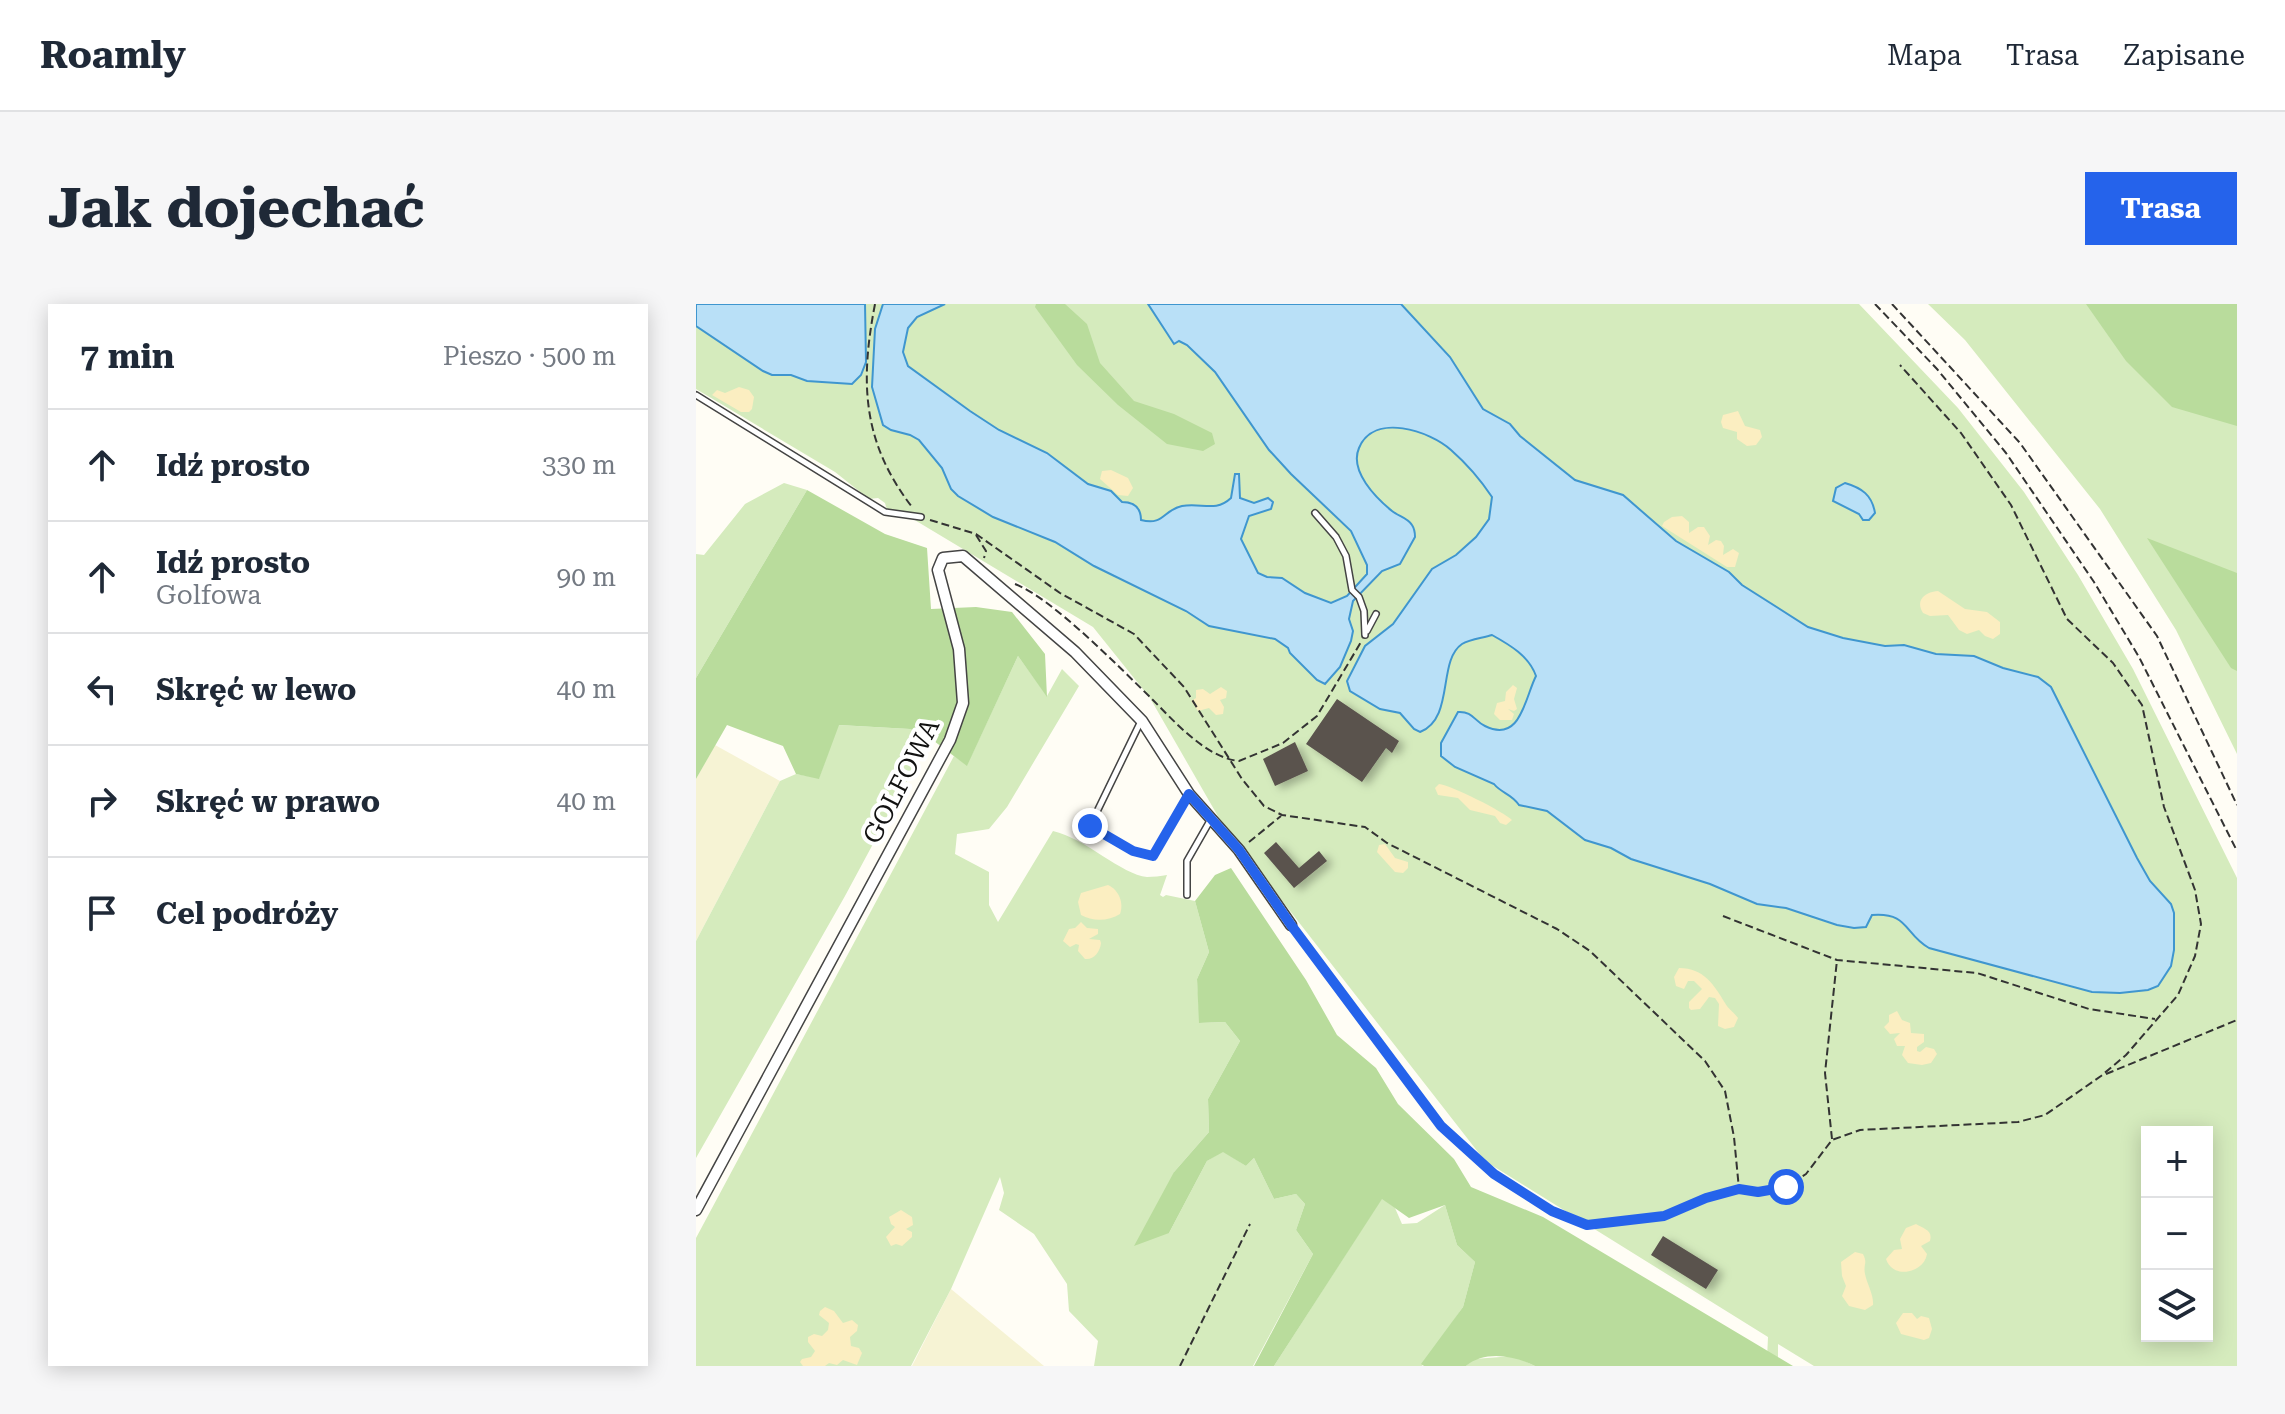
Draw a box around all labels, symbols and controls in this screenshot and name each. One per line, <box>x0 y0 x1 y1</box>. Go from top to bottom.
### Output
text: Roamly <box>40 33 186 77</box>
text: Mapa <box>1887 39 1962 72</box>
text: Trasa <box>2006 39 2079 72</box>
text: Zapisane <box>2123 39 2245 72</box>
button: Trasa <box>2085 172 2237 245</box>
text: Jak dojechać <box>48 175 425 241</box>
text: 7 min <box>80 336 175 376</box>
text: Pieszo · 500 m <box>443 341 616 371</box>
icon: ahead <box>80 443 124 487</box>
text: Idź prosto <box>156 448 310 483</box>
text: 330 m <box>542 450 616 480</box>
text: Idź prosto <box>156 545 310 580</box>
icon: ahead <box>80 555 124 599</box>
text: 90 m <box>557 562 616 592</box>
text: Golfowa <box>156 580 261 610</box>
icon: left <box>80 667 124 711</box>
text: Skręć w lewo <box>156 672 356 707</box>
text: 40 m <box>557 674 616 704</box>
street label: GOLFOWA <box>857 713 945 849</box>
icon: right <box>80 779 124 823</box>
text: Skręć w prawo <box>156 784 380 819</box>
text: 40 m <box>557 786 616 816</box>
route end <box>1072 808 1108 844</box>
icon: arrive <box>80 891 124 935</box>
text: Cel podróży <box>156 896 338 931</box>
map controls <box>2141 1126 2213 1342</box>
button: + <box>2141 1126 2213 1198</box>
route start <box>1768 1169 1804 1205</box>
button: − <box>2141 1198 2213 1270</box>
button: layers <box>2141 1270 2213 1342</box>

